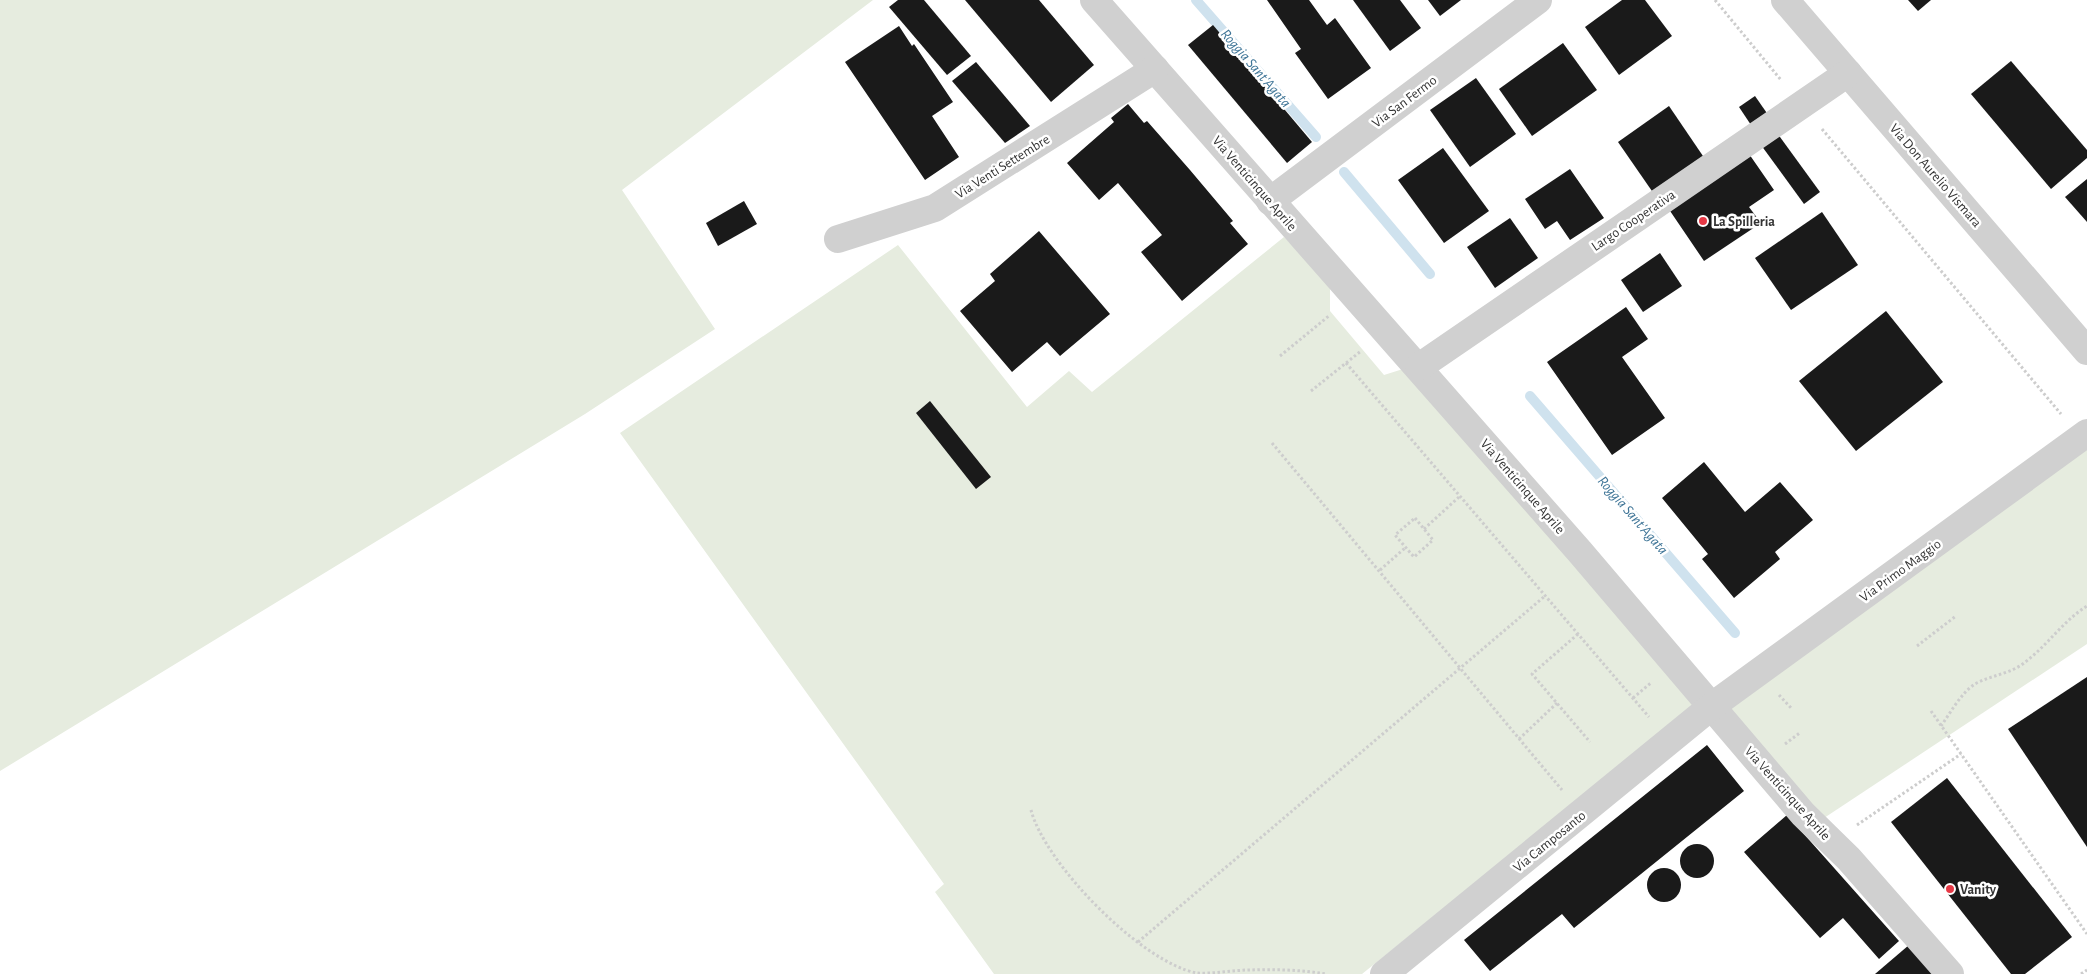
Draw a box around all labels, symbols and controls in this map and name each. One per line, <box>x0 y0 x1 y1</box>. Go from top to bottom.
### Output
water label: Roggia Sant'Agata <box>1218 26 1294 110</box>
street label: Via San Fermo <box>1370 73 1440 131</box>
street label: Via Don Aurelio Vismara <box>1887 121 1984 230</box>
street label: Via Venti Settembre <box>953 132 1052 201</box>
street label: Via Venticinque Aprile <box>1209 134 1299 234</box>
street label: Largo Cooperativa <box>1589 187 1678 254</box>
marker: La Spilleria <box>1697 215 1709 227</box>
place label: La Spilleria <box>1713 215 1775 229</box>
street label: Via Venticinque Aprile <box>1477 437 1567 537</box>
water label: Roggia Sant'Agata <box>1595 473 1671 557</box>
street label: Via Primo Maggio <box>1857 537 1944 605</box>
street label: Via Venticinque Aprile <box>1742 744 1833 843</box>
street label: Via Camposanto <box>1511 808 1589 875</box>
marker: Vanity <box>1944 883 1956 895</box>
place label: Vanity <box>1960 883 1997 897</box>

